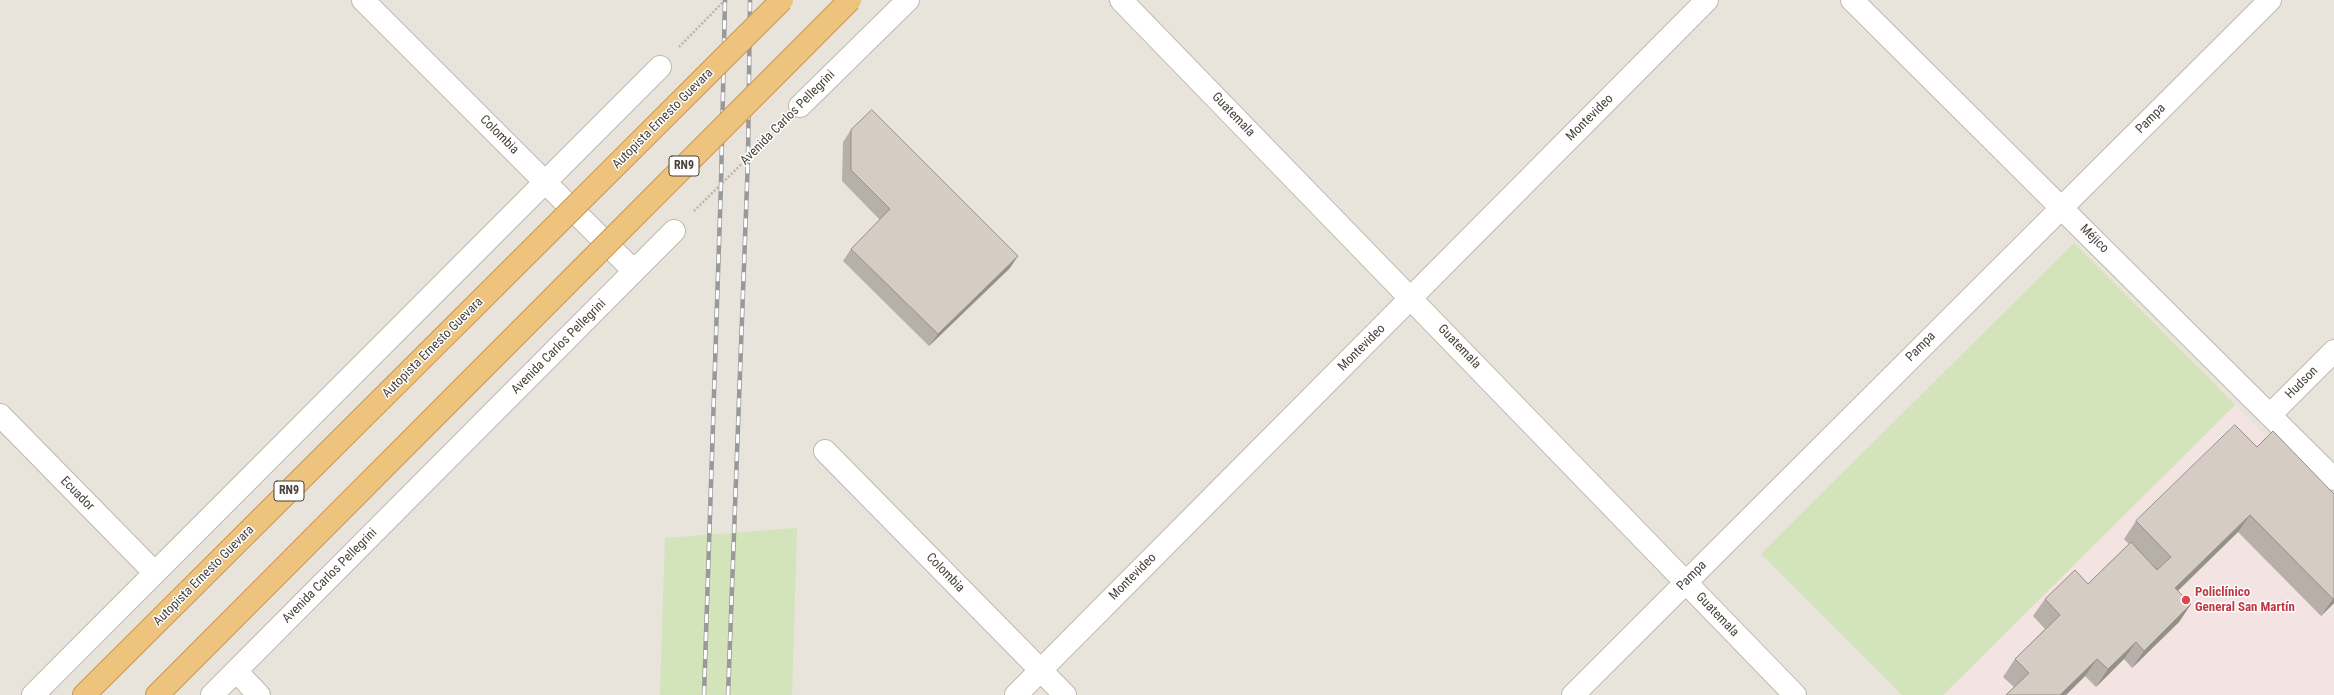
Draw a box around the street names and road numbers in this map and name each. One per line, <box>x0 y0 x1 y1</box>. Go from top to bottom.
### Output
street label: Autopista Ernesto Guevara <box>609 65 717 173</box>
street label: Avenida Carlos Pellegrini <box>737 67 839 169</box>
street label: Guatemala <box>1208 90 1258 140</box>
street label: Montevideo <box>1563 91 1617 145</box>
street label: Pampa <box>2133 101 2169 137</box>
street label: Colombia <box>476 112 522 158</box>
road number: RN9 <box>669 156 699 176</box>
street label: Méjico <box>2076 221 2112 257</box>
street label: Autopista Ernesto Guevara <box>379 294 487 402</box>
street label: Avenida Carlos Pellegrini <box>508 296 610 398</box>
street label: Montevideo <box>1335 321 1389 375</box>
street label: Guatemala <box>1434 322 1484 372</box>
street label: Pampa <box>1903 329 1939 365</box>
street label: Hudson <box>2283 364 2321 402</box>
street label: Ecuador <box>57 474 97 514</box>
road number: RN9 <box>274 481 304 501</box>
street label: Autopista Ernesto Guevara <box>150 522 258 630</box>
street label: Avenida Carlos Pellegrini <box>279 525 381 627</box>
street label: Colombia <box>922 550 968 596</box>
street label: Montevideo <box>1106 550 1160 604</box>
street label: Pampa <box>1674 558 1710 594</box>
street label: Guatemala <box>1692 590 1742 640</box>

